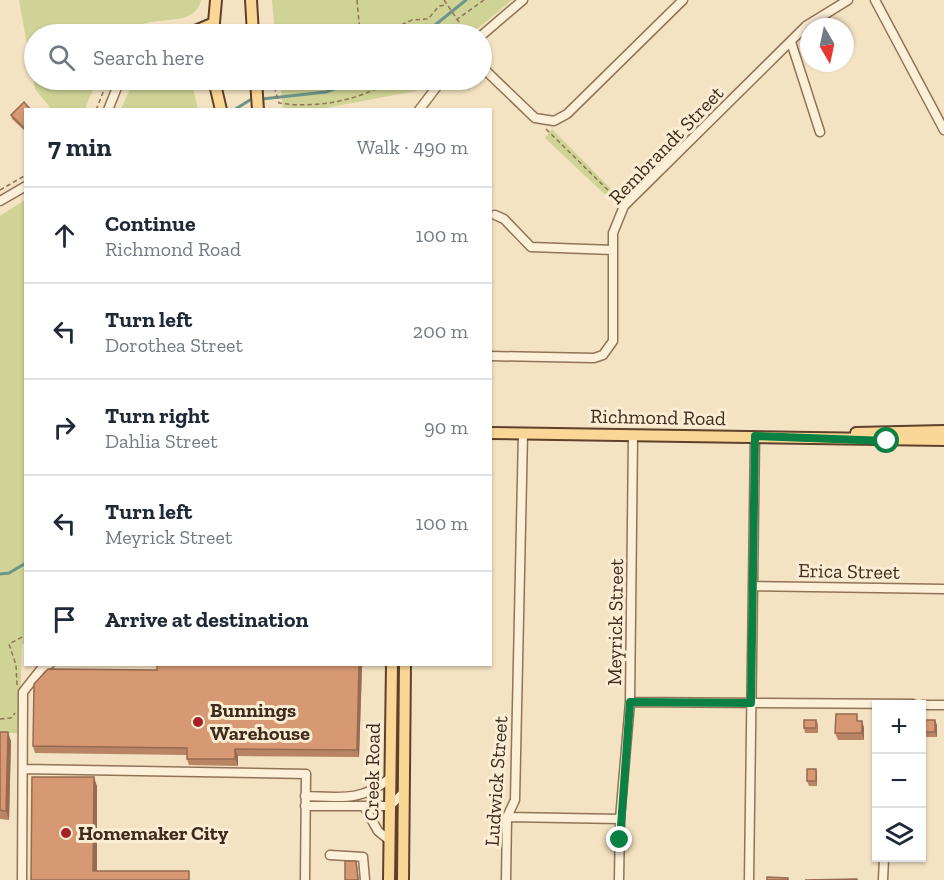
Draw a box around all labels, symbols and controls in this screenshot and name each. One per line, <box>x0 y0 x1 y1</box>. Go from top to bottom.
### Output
north arrow <box>800 18 854 72</box>
search box <box>24 24 492 90</box>
icon: search <box>45 41 78 74</box>
text: Search here <box>93 44 204 71</box>
street label: Rembrandt Street <box>604 81 729 209</box>
text: 7 min <box>48 131 112 163</box>
text: Walk · 490 m <box>357 135 468 159</box>
text: Continue <box>105 210 196 237</box>
icon: ahead <box>48 219 81 252</box>
text: 100 m <box>415 223 468 247</box>
text: Richmond Road <box>105 237 241 261</box>
text: Turn left <box>105 306 192 333</box>
icon: left <box>48 315 81 348</box>
text: 200 m <box>413 319 468 343</box>
text: Dorothea Street <box>105 333 243 357</box>
text: Turn right <box>105 402 209 429</box>
street label: Richmond Road <box>590 404 726 430</box>
icon: right <box>48 411 81 444</box>
text: 90 m <box>424 415 468 439</box>
route start <box>873 427 899 453</box>
text: Dahlia Street <box>105 429 218 453</box>
text: Turn left <box>105 498 192 525</box>
icon: left <box>48 507 81 540</box>
text: 100 m <box>415 511 468 535</box>
text: Meyrick Street <box>105 525 232 549</box>
street label: Meyrick Street <box>602 558 628 686</box>
street label: Erica Street <box>798 558 901 584</box>
icon: arrive <box>48 603 81 636</box>
text: Arrive at destination <box>105 606 308 633</box>
place label: Bunnings Warehouse <box>210 698 310 745</box>
map controls <box>872 700 926 862</box>
button: + <box>872 700 926 754</box>
street label: Ludwick Street <box>479 714 513 847</box>
marker: Bunnings Warehouse <box>191 715 205 729</box>
street label: Creek Road <box>359 723 385 821</box>
button: − <box>872 754 926 808</box>
button: layers <box>872 808 926 862</box>
place label: Homemaker City <box>78 821 229 845</box>
marker: Homemaker City <box>59 826 73 840</box>
route end <box>606 826 632 852</box>

